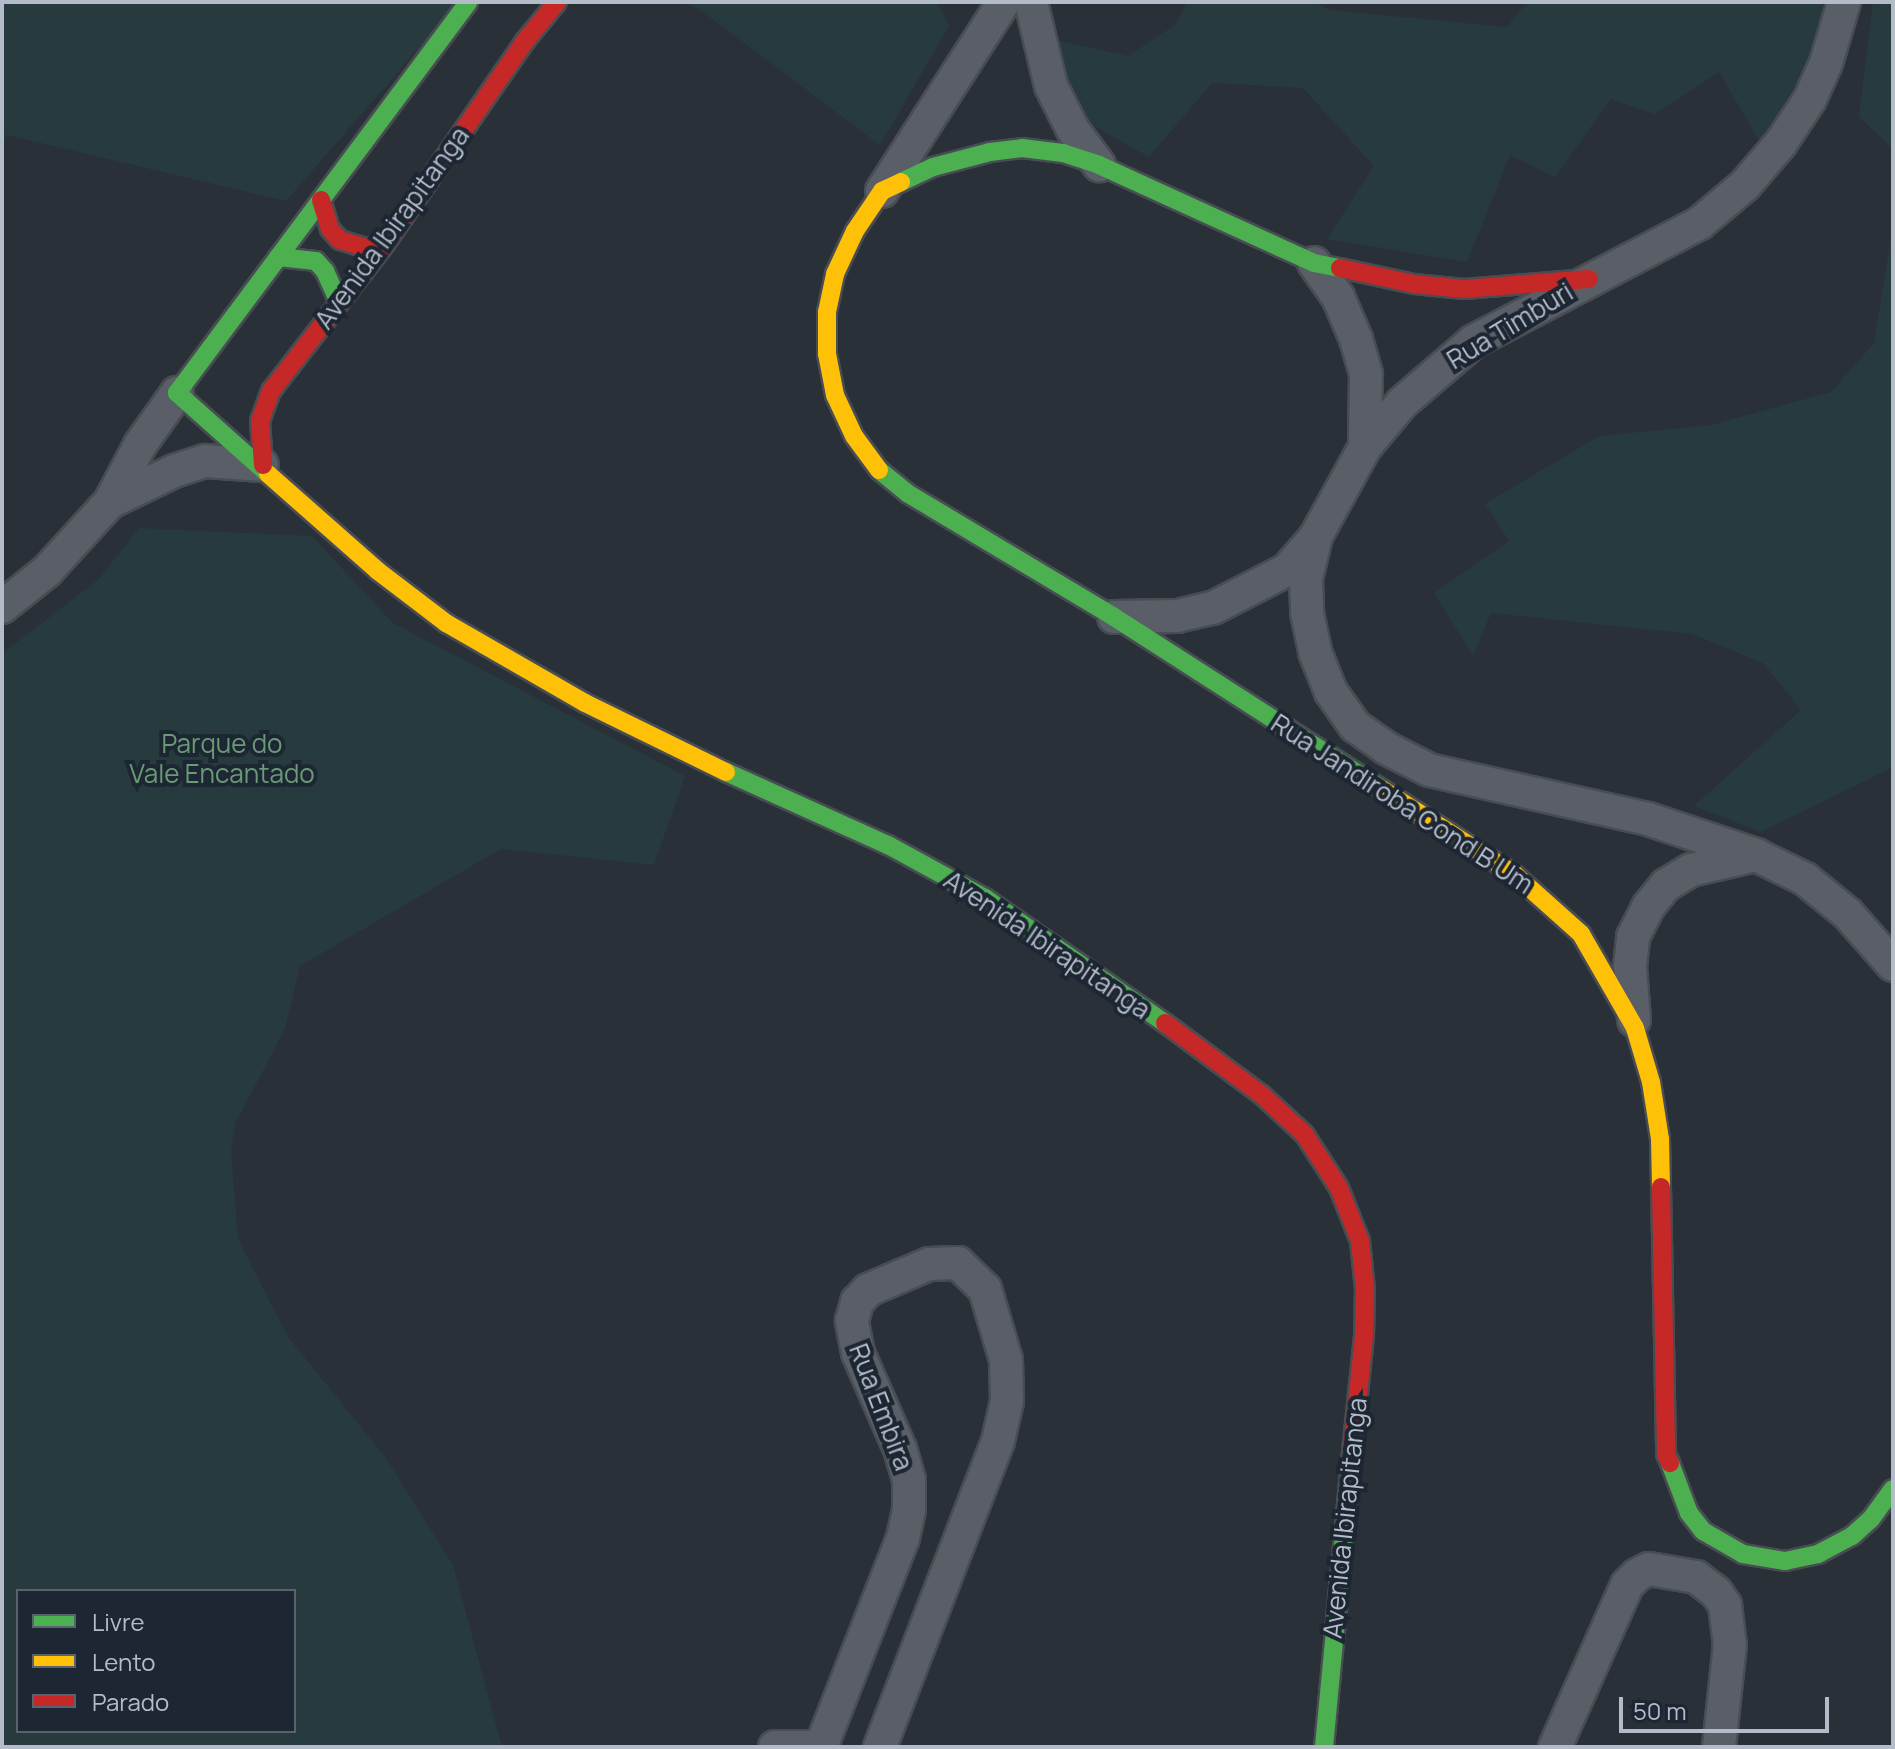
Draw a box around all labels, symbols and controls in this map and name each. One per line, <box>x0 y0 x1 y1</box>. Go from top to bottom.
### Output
street label: Avenida Ibirapitanga <box>308 121 476 335</box>
street label: Rua Timburi <box>1441 276 1579 376</box>
street label: Rua Jandiroba Cond B Um <box>1265 708 1539 900</box>
park label: Parque do Vale Encantado <box>129 728 315 790</box>
street label: Avenida Ibirapitanga <box>938 864 1156 1026</box>
street label: Rua Embira <box>843 1339 919 1475</box>
street label: Avenida Ibirapitanga <box>1317 1396 1373 1640</box>
legend <box>16 1589 296 1733</box>
text: Livre <box>92 1605 145 1638</box>
text: Lento <box>92 1645 156 1678</box>
scale bar <box>1623 1681 1833 1731</box>
text: Parado <box>92 1685 169 1718</box>
text: 50 m <box>1633 1694 1687 1727</box>

